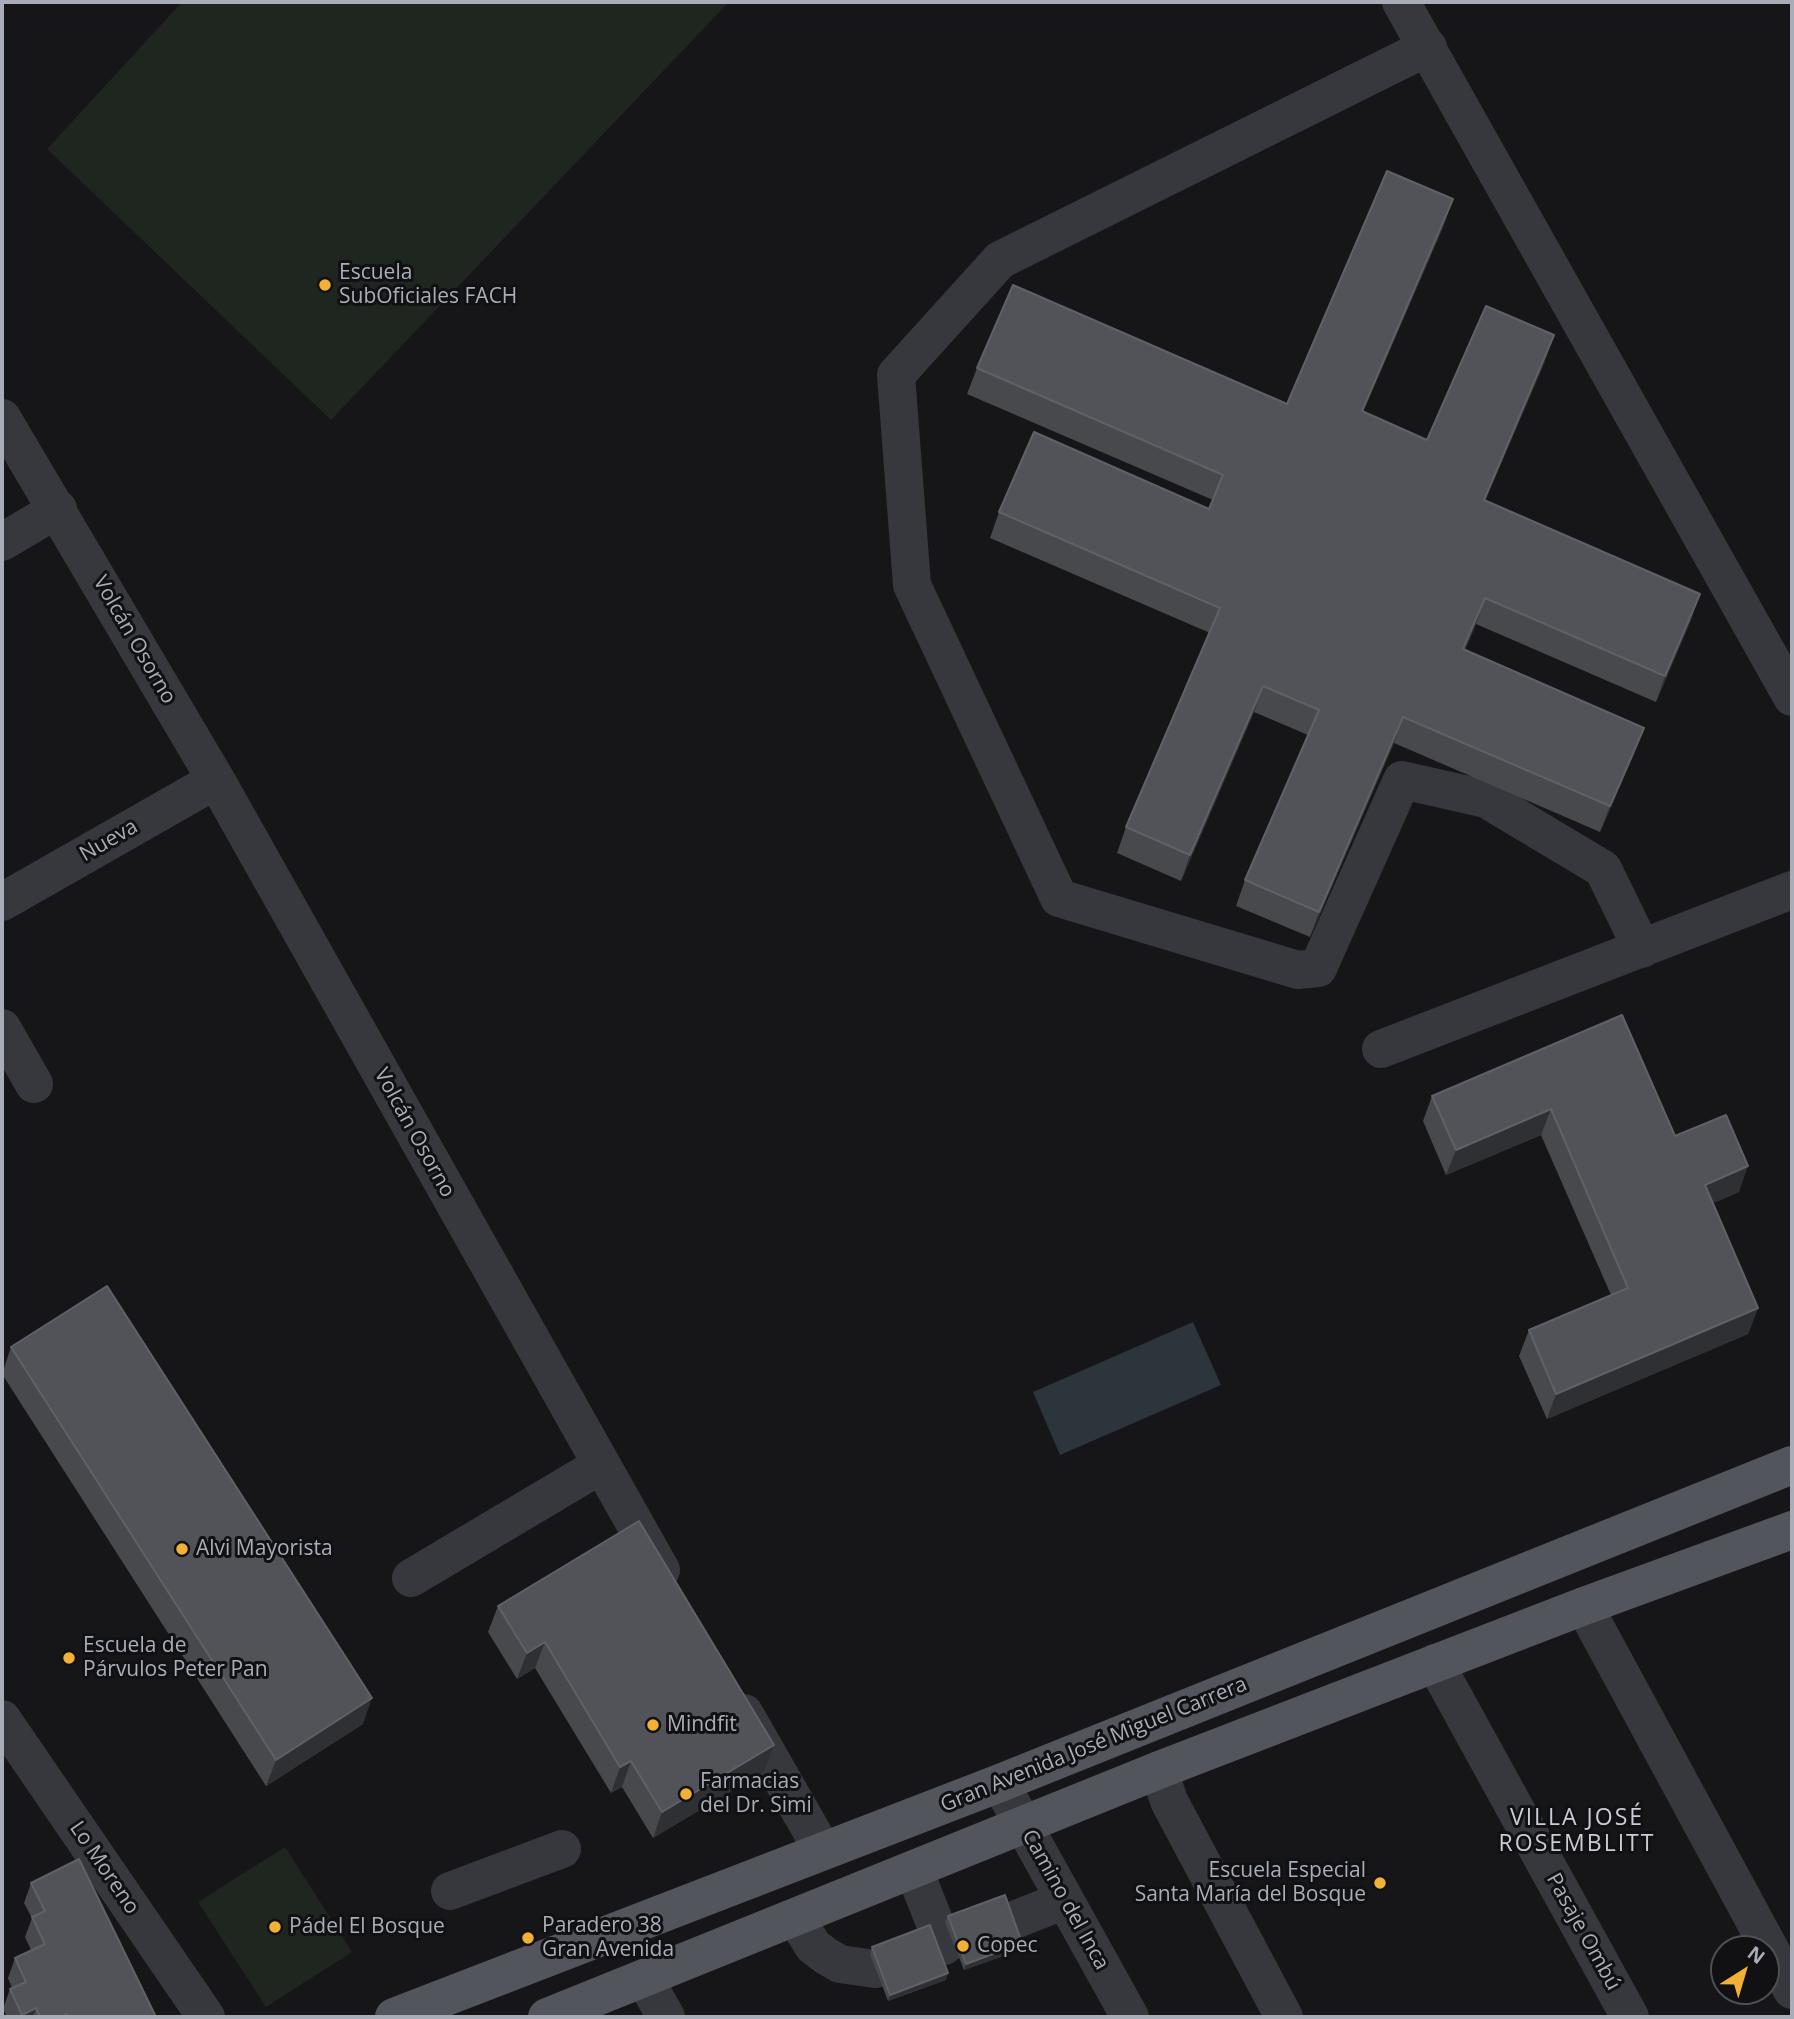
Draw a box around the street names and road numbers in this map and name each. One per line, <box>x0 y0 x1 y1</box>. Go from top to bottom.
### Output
street label: Volcán Osorno <box>87 572 181 708</box>
street label: Nueva <box>76 814 142 868</box>
street label: Volcán Osorno <box>368 1064 460 1202</box>
street label: Gran Avenida José Miguel Carrera <box>937 1672 1251 1818</box>
street label: Lo Moreno <box>64 1817 144 1919</box>
street label: Camino del Inca <box>1016 1825 1114 1975</box>
street label: Pasaje Ombú <box>1540 1869 1626 1995</box>

